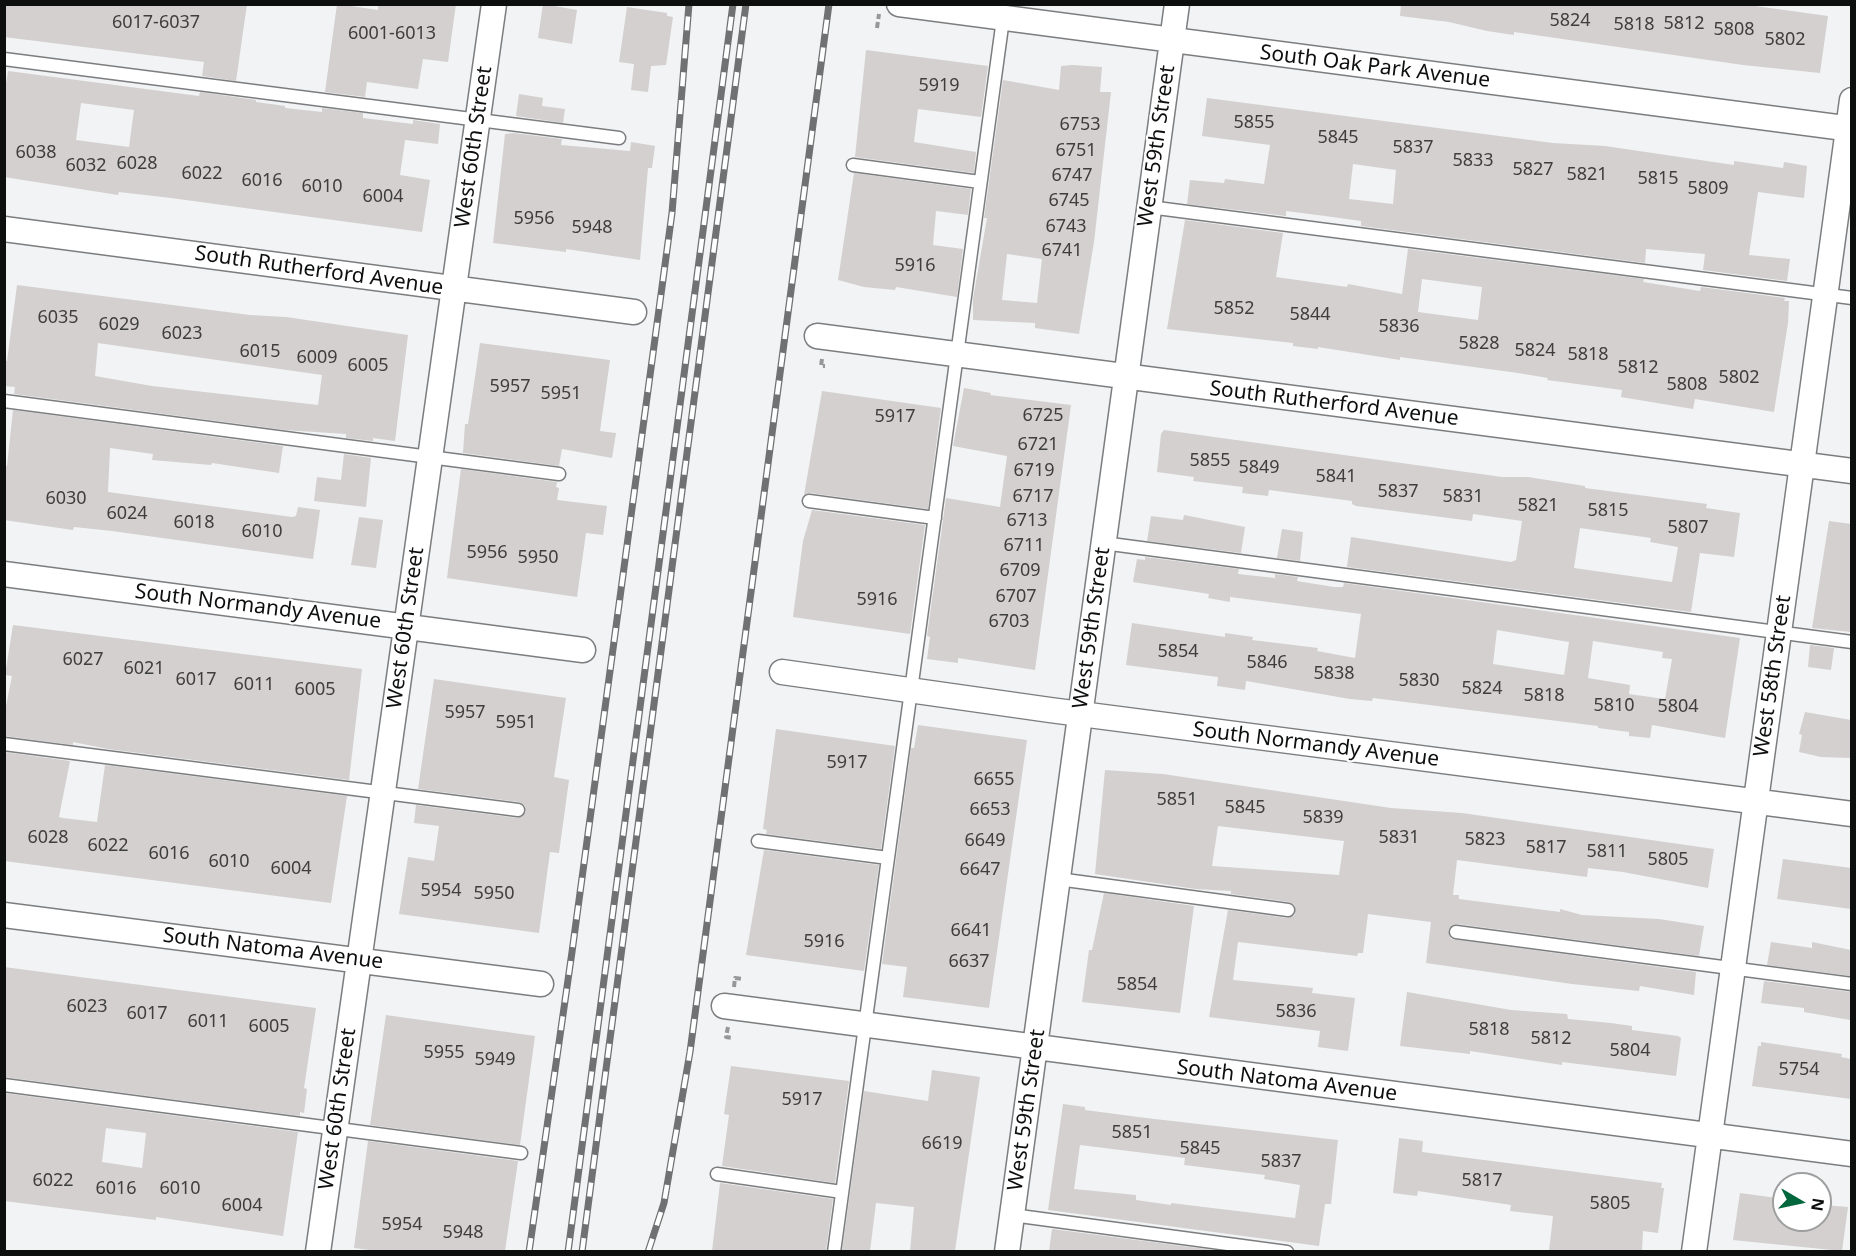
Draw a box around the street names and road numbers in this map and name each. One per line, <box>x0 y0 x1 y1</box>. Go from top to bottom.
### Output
street label: South Oak Park Avenue <box>1259 40 1491 94</box>
street label: West 59th Street <box>1133 64 1181 228</box>
street label: West 60th Street <box>450 65 498 229</box>
street label: South Rutherford Avenue <box>193 241 445 301</box>
street label: South Rutherford Avenue <box>1208 376 1460 432</box>
street label: West 60th Street <box>382 546 430 710</box>
street label: West 59th Street <box>1068 546 1116 710</box>
street label: South Normandy Avenue <box>133 579 383 635</box>
street label: West 58th Street <box>1749 594 1797 758</box>
street label: South Normandy Avenue <box>1191 717 1441 773</box>
street label: South Natoma Avenue <box>161 923 385 975</box>
street label: West 60th Street <box>314 1027 362 1191</box>
street label: West 59th Street <box>1003 1028 1051 1192</box>
street label: South Natoma Avenue <box>1175 1055 1399 1107</box>

